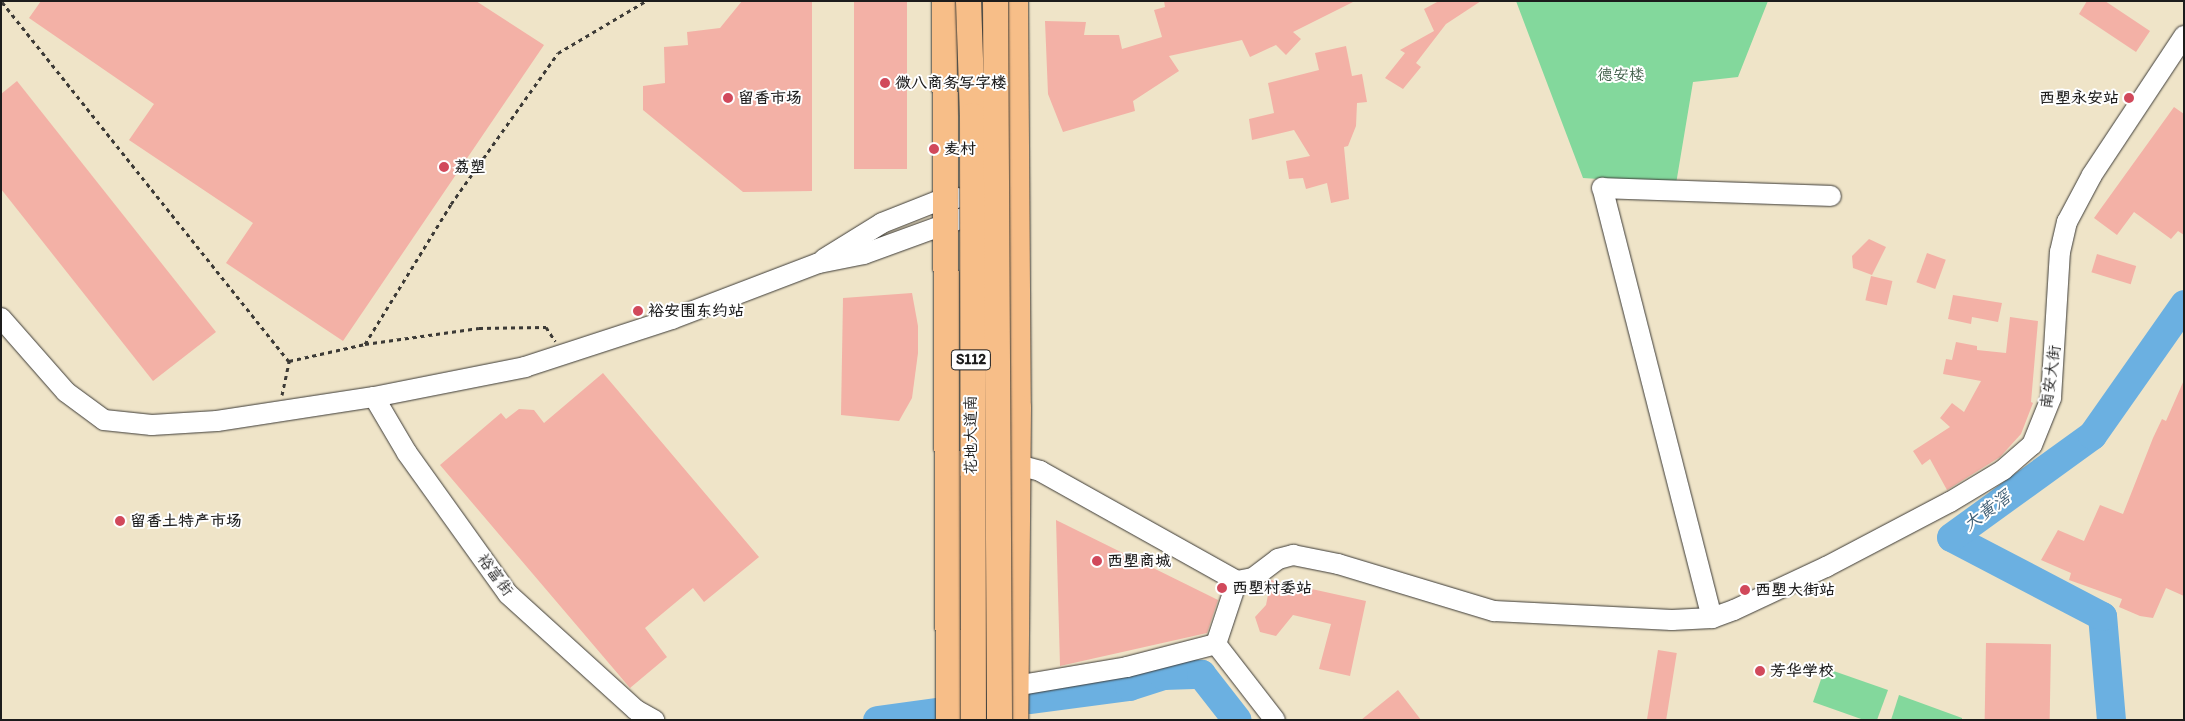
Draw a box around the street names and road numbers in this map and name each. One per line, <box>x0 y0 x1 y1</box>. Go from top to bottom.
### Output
street label: 南安大街 <box>2037 344 2065 410</box>
road number: S112 <box>950 348 992 372</box>
street label: 花地大道南 <box>961 395 981 475</box>
street label: 裕富街 <box>473 550 517 600</box>

